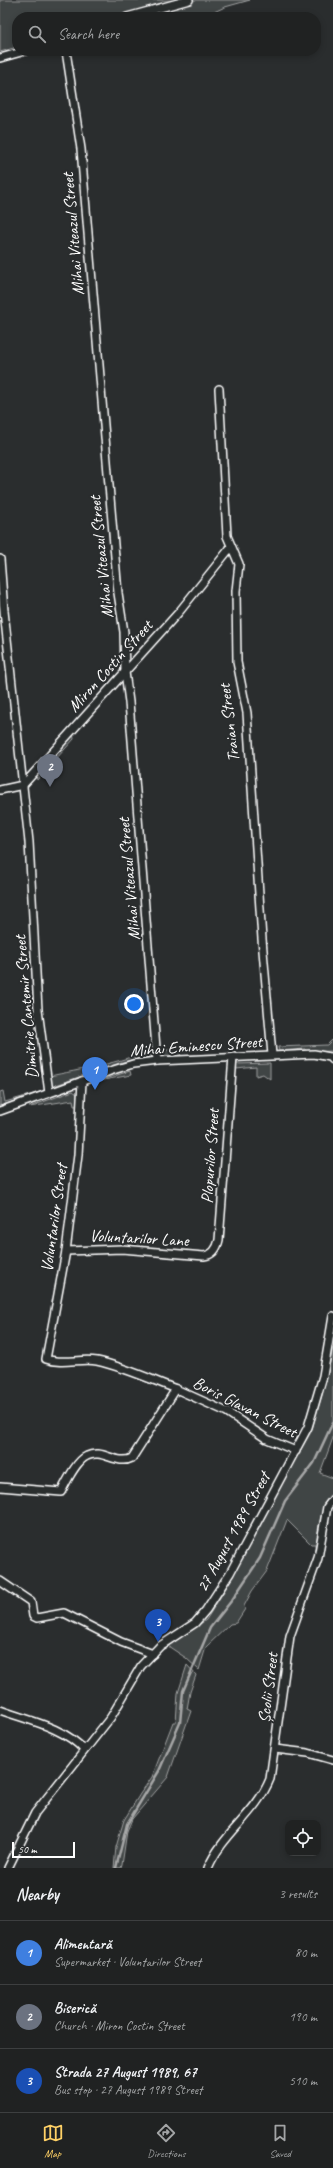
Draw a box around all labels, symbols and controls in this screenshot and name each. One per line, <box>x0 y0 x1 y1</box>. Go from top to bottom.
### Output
search box <box>12 12 321 56</box>
icon: search <box>26 23 48 45</box>
text: Search here <box>58 25 119 44</box>
street label: Mihai Viteazul Street <box>57 170 89 296</box>
street label: Mihai Viteazul Street <box>84 493 118 619</box>
street label: Miron Costin Street <box>63 614 158 716</box>
street label: Traian Street <box>214 680 244 763</box>
pin: 2 <box>37 754 63 787</box>
street label: Mihai Viteazul Street <box>113 815 145 941</box>
street label: Dimitrie Cantemir Street <box>9 932 43 1080</box>
your location <box>124 994 144 1014</box>
street label: Mihai Eminescu Street <box>129 1031 265 1061</box>
pin: 1 <box>82 1057 108 1090</box>
street label: Plopurilor Street <box>196 1106 224 1204</box>
street label: Voluntarilor Street <box>36 1160 72 1273</box>
street label: Voluntarilor Lane <box>89 1225 191 1251</box>
street label: Boris Glavan Street <box>190 1372 303 1443</box>
street label: 27 August 1989 Street <box>191 1466 276 1596</box>
pin: 3 <box>145 1609 171 1642</box>
street label: Școlii Street <box>253 1649 283 1724</box>
map controls <box>285 1820 321 1856</box>
button: locate <box>285 1820 321 1856</box>
scale bar <box>12 1840 75 1859</box>
text: 50 m <box>18 1842 37 1856</box>
text: Nearby <box>16 1884 59 1905</box>
text: 3 results <box>279 1886 317 1902</box>
text: Alimentară <box>54 1935 112 1954</box>
text: 1 <box>26 1945 32 1961</box>
text: 80 m <box>295 1945 317 1961</box>
text: Supermarket · Voluntarilor Street <box>54 1954 201 1970</box>
text: Biserică <box>54 1999 96 2018</box>
text: 2 <box>26 2009 32 2025</box>
text: 190 m <box>289 2009 317 2025</box>
text: Church · Miron Costin Street <box>54 2018 185 2034</box>
text: Strada 27 August 1989, 67 <box>54 2063 197 2082</box>
text: 3 <box>26 2073 32 2089</box>
text: 510 m <box>289 2073 317 2089</box>
text: Bus stop · 27 August 1989 Street <box>54 2082 202 2098</box>
tab: Map <box>42 2122 64 2160</box>
tab: Directions <box>147 2122 186 2160</box>
tab: Saved <box>269 2122 291 2160</box>

